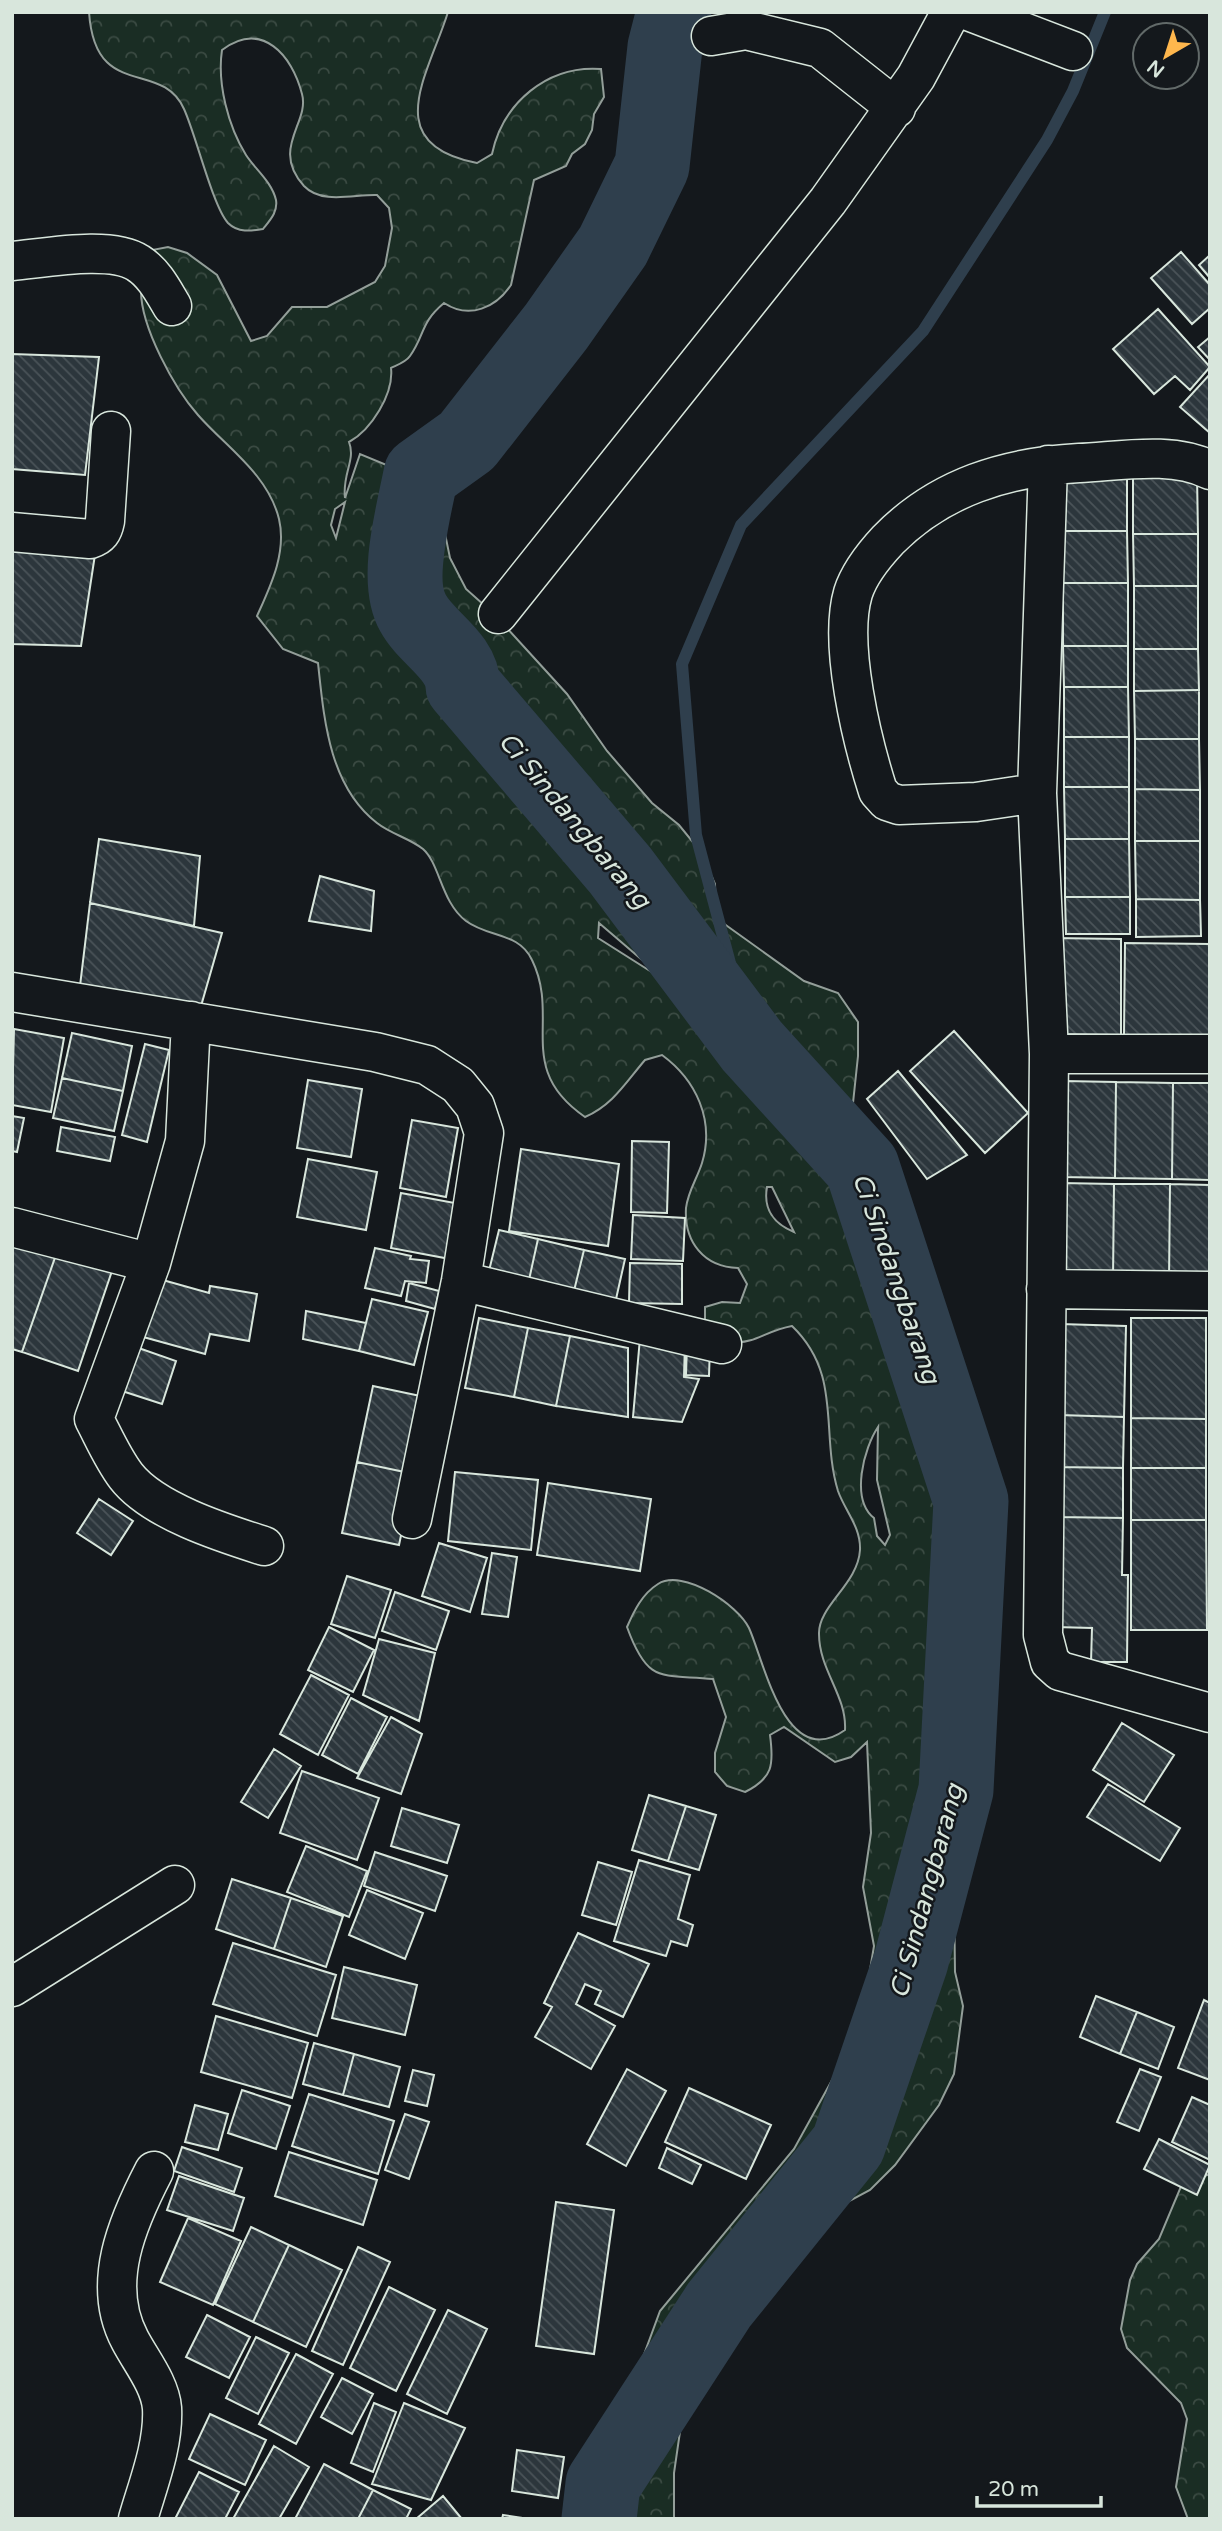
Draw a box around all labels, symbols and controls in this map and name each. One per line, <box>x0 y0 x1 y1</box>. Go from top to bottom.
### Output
north arrow <box>1131 21 1201 91</box>
text: N <box>1143 55 1169 82</box>
water label: Ci Sindangbarang <box>492 726 658 916</box>
water label: Ci Sindangbarang <box>846 1169 948 1389</box>
water label: Ci Sindangbarang <box>883 1779 970 2002</box>
scale bar <box>977 2464 1101 2508</box>
text: 20 m <box>988 2477 1039 2502</box>

